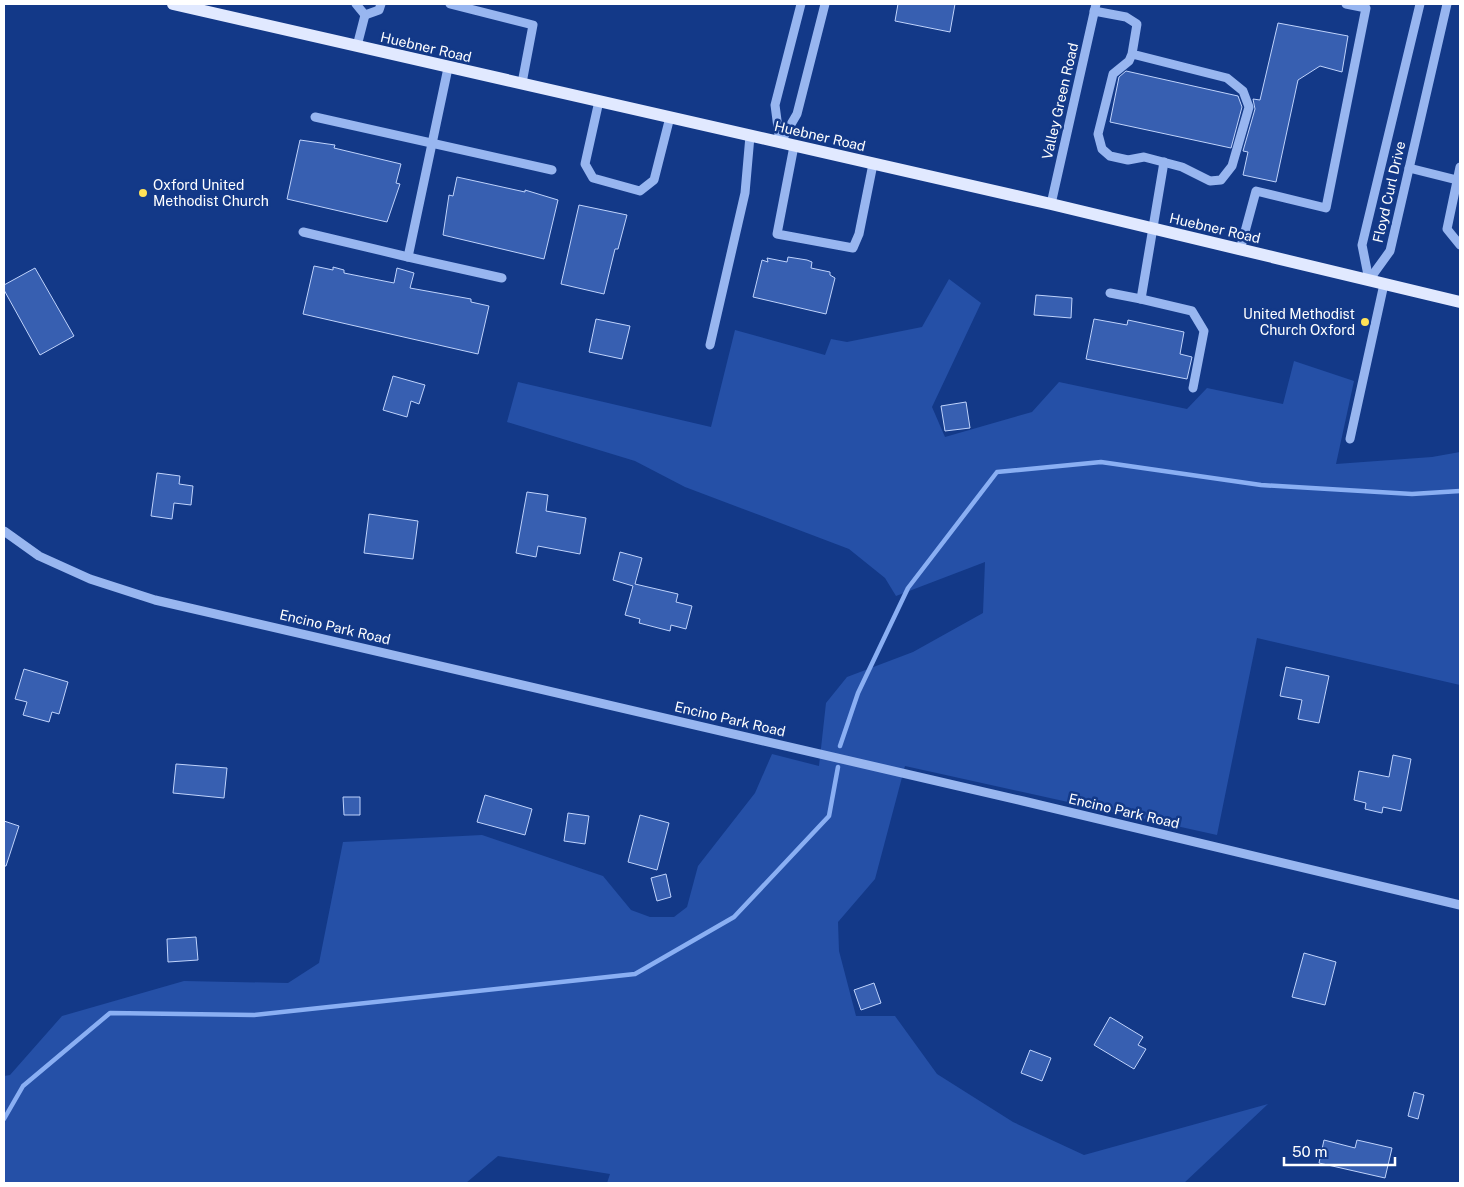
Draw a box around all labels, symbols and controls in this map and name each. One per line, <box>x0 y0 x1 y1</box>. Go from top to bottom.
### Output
street label: Huebner Road <box>379 29 473 65</box>
street label: Valley Green Road <box>1039 41 1081 161</box>
street label: Huebner Road <box>773 118 867 154</box>
street label: Floyd Curl Drive <box>1370 140 1408 244</box>
place label: Oxford United Methodist Church <box>153 177 269 209</box>
marker: Oxford United Methodist Church <box>137 187 149 199</box>
street label: Huebner Road <box>1168 210 1262 246</box>
place label: United Methodist Church Oxford <box>1243 306 1355 338</box>
marker: United Methodist Church Oxford <box>1359 316 1371 328</box>
street label: Encino Park Road <box>278 606 392 648</box>
street label: Encino Park Road <box>673 698 787 740</box>
street label: Encino Park Road <box>1067 790 1181 832</box>
scale bar <box>1284 1134 1395 1166</box>
text: 50 m <box>1292 1143 1327 1160</box>

